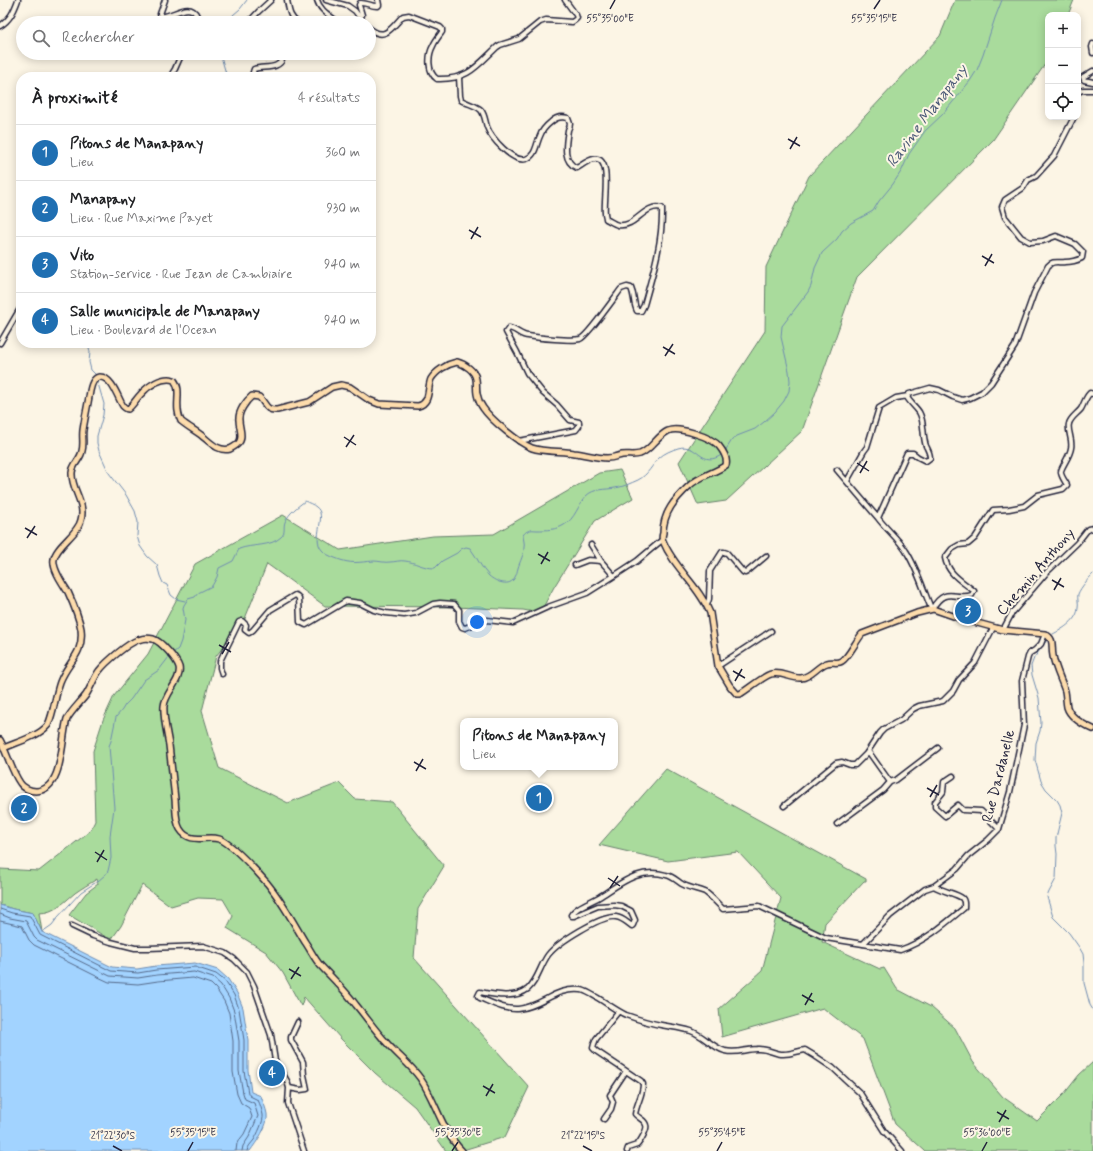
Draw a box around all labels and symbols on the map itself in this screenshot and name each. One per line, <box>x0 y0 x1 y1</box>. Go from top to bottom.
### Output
text: 55°35'00"E <box>586 12 634 26</box>
text: 55°35'15"E <box>851 12 897 26</box>
water label: Ravine Manapany <box>881 59 974 172</box>
street label: Chemin Anthony <box>992 524 1080 620</box>
pin: 3 <box>955 596 981 626</box>
your location <box>467 612 487 632</box>
street label: Rue Dardanelle <box>978 727 1020 825</box>
pin: 1 <box>526 783 552 813</box>
pin: 2 <box>11 793 37 823</box>
pin: 4 <box>259 1058 285 1088</box>
text: 55°35'15"E <box>170 1126 216 1140</box>
text: 55°35'30"E <box>435 1126 481 1140</box>
text: 55°35'45"E <box>698 1126 746 1140</box>
text: 55°36'00"E <box>963 1126 1011 1140</box>
text: 21°22'30"S <box>91 1129 136 1143</box>
text: 21°22'15"S <box>561 1129 605 1143</box>

